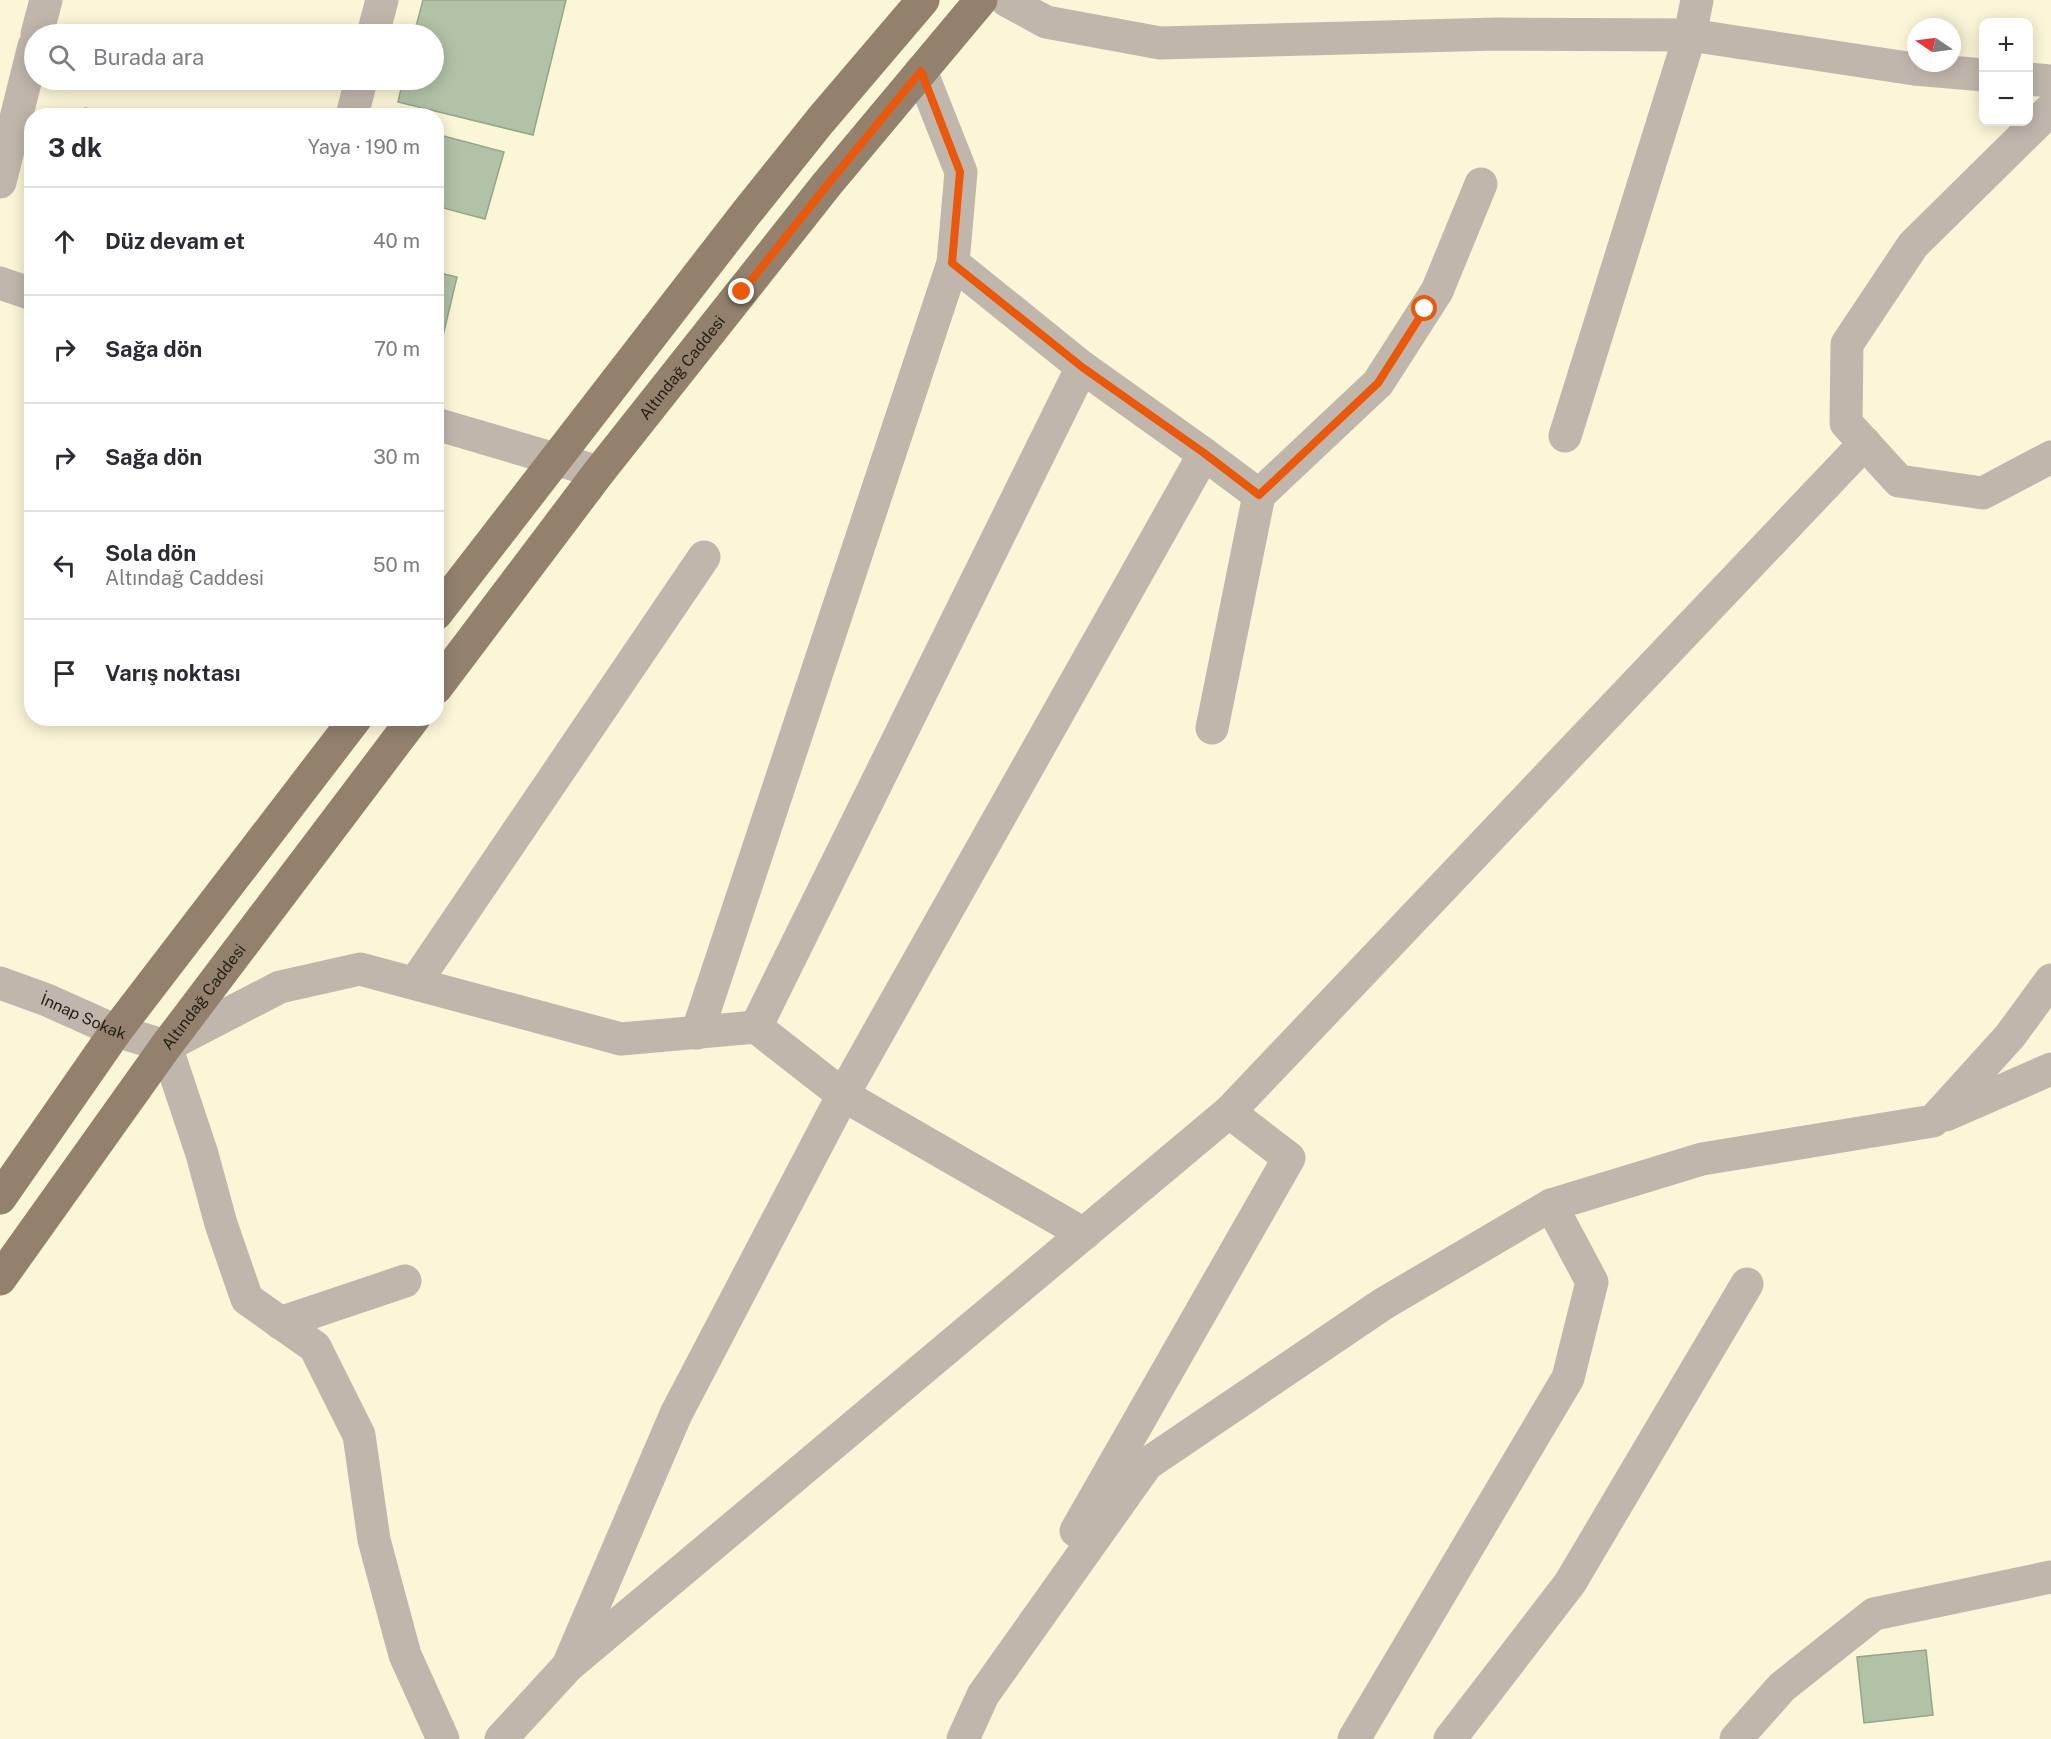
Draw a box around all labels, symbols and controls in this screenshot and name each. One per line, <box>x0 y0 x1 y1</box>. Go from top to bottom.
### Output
north arrow <box>1907 18 1961 72</box>
map controls <box>1979 18 2033 126</box>
button: + <box>1979 18 2033 72</box>
search box <box>24 24 444 90</box>
icon: search <box>45 41 78 74</box>
text: Burada ara <box>93 44 204 70</box>
button: − <box>1979 72 2033 126</box>
text: 3 dk <box>48 132 102 163</box>
text: Yaya · 190 m <box>308 135 420 159</box>
icon: ahead <box>48 225 81 258</box>
text: Düz devam et <box>105 228 245 254</box>
text: 40 m <box>373 229 420 253</box>
route end <box>728 278 754 304</box>
route start <box>1411 295 1437 321</box>
street label: Altındağ Caddesi <box>635 312 729 423</box>
icon: right <box>48 333 81 366</box>
text: Sağa dön <box>105 336 202 362</box>
text: 70 m <box>374 337 420 361</box>
icon: right <box>48 441 81 474</box>
text: Sağa dön <box>105 444 202 470</box>
text: 30 m <box>373 445 420 469</box>
text: Sola dön <box>105 540 196 566</box>
icon: left <box>48 549 81 582</box>
text: 50 m <box>373 553 420 577</box>
text: Altındağ Caddesi <box>105 566 264 590</box>
icon: arrive <box>48 657 81 690</box>
text: Varış noktası <box>105 660 240 686</box>
street label: Altındağ Caddesi <box>158 940 250 1053</box>
street label: İnnap Sokak <box>38 989 128 1044</box>

